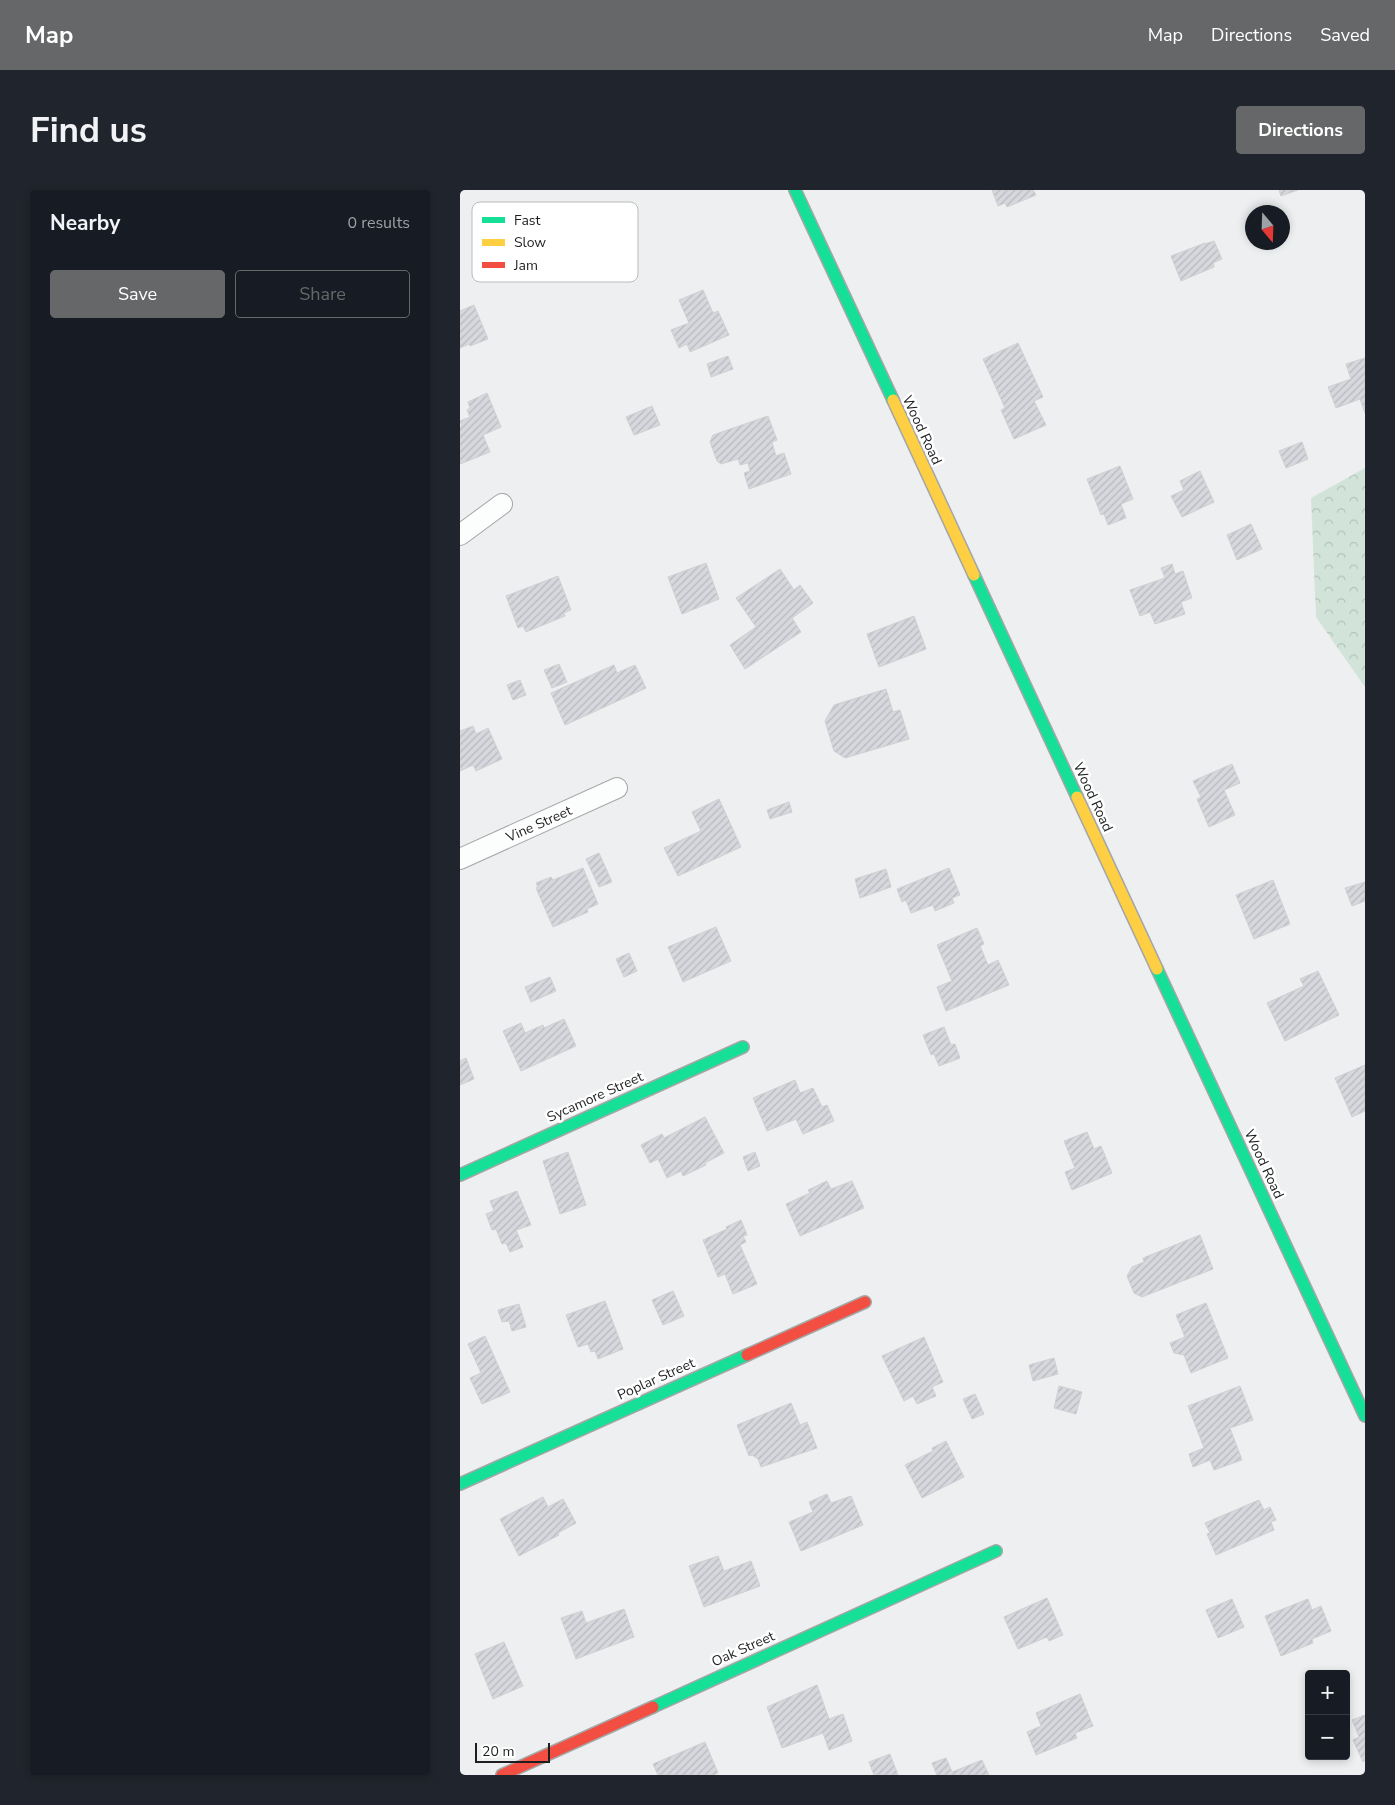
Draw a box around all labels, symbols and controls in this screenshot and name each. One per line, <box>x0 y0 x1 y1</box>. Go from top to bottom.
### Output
text: Map <box>25 19 73 51</box>
text: Map <box>1148 23 1183 47</box>
text: Directions <box>1211 23 1292 47</box>
text: Saved <box>1320 23 1370 47</box>
button: Directions <box>1236 106 1365 154</box>
text: Find us <box>30 107 147 154</box>
legend <box>472 202 638 282</box>
north arrow <box>1245 205 1290 250</box>
text: Nearby <box>50 209 120 237</box>
text: Fast <box>514 211 540 230</box>
text: 0 results <box>348 212 410 234</box>
text: Slow <box>514 233 546 252</box>
text: Jam <box>513 256 538 275</box>
button: Save <box>50 270 225 318</box>
button: Share <box>235 270 410 318</box>
street label: Wood Road <box>898 392 946 468</box>
street label: Wood Road <box>1069 759 1117 835</box>
street label: Vine Street <box>502 801 575 847</box>
street label: Sycamore Street <box>544 1067 646 1127</box>
street label: Wood Road <box>1240 1126 1288 1202</box>
street label: Poplar Street <box>614 1353 698 1405</box>
street label: Oak Street <box>709 1627 778 1671</box>
map controls <box>1305 1670 1350 1760</box>
button: + <box>1305 1670 1350 1715</box>
button: − <box>1305 1715 1350 1760</box>
scale bar <box>475 1740 550 1763</box>
text: 20 m <box>482 1742 514 1761</box>

